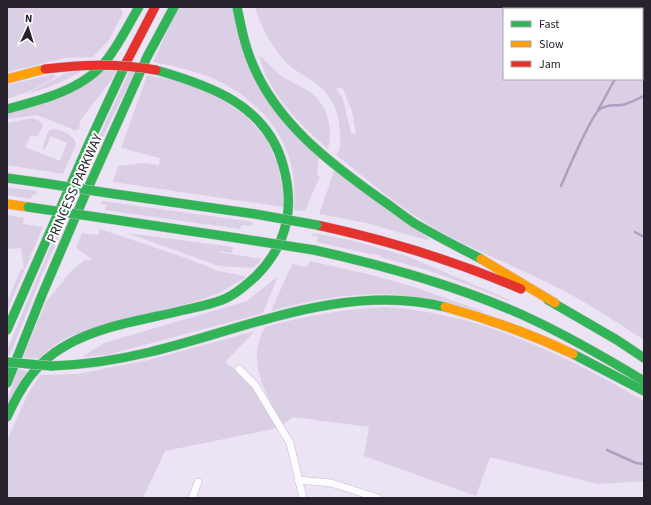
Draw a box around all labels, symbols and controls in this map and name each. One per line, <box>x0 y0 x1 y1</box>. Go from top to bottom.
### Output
north arrow <box>8 8 48 48</box>
legend <box>503 8 643 80</box>
text: N <box>24 11 33 26</box>
text: Fast <box>539 16 559 33</box>
text: Slow <box>539 36 564 53</box>
text: Jam <box>539 56 561 73</box>
street label: PRINCESS PARKWAY <box>42 130 108 246</box>

